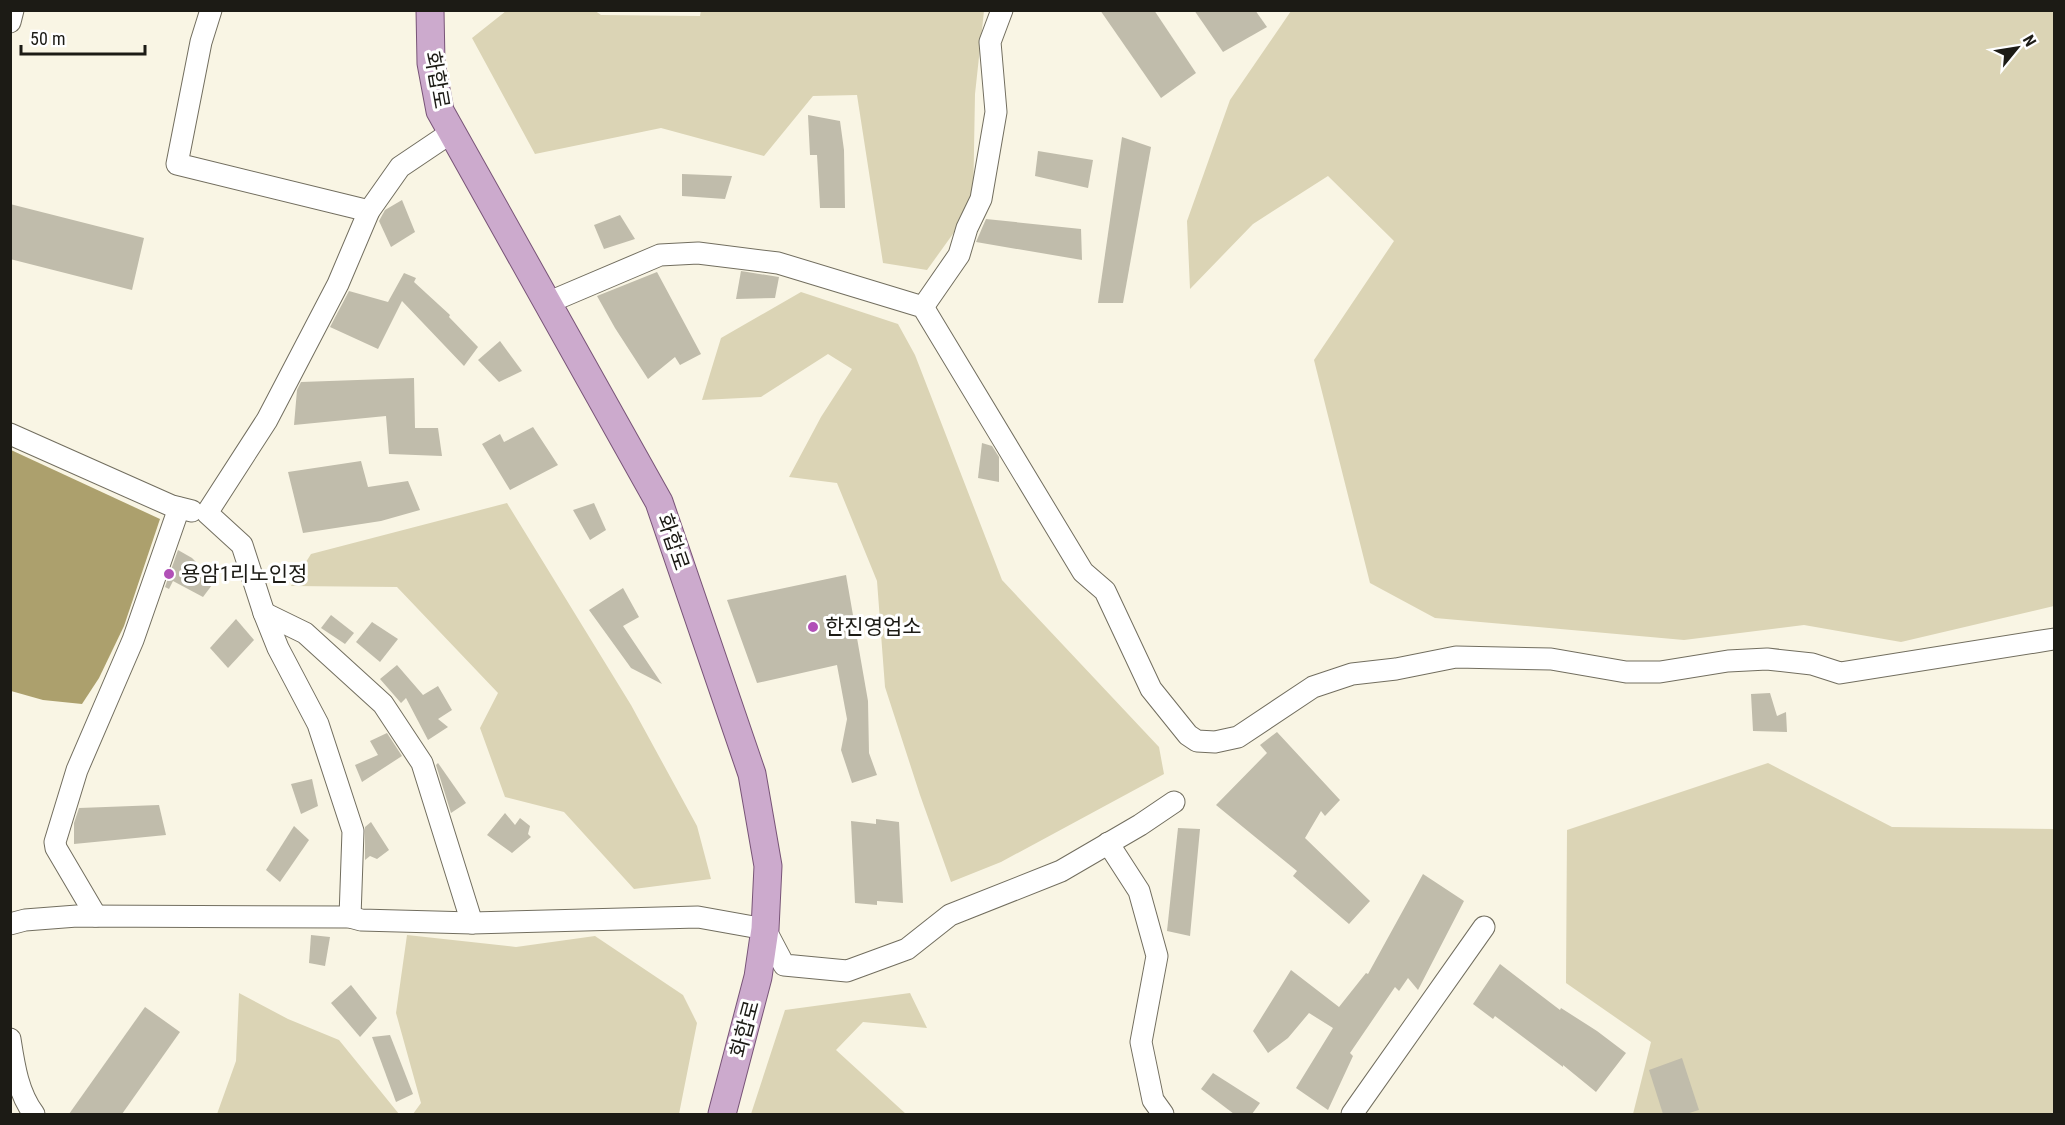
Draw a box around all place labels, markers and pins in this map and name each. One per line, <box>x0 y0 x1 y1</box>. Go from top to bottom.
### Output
place label: 용암1리노인정 <box>181 562 307 586</box>
marker: 용암1리노인정 <box>162 567 176 581</box>
place label: 한진영업소 <box>825 615 922 639</box>
marker: 한진영업소 <box>806 620 820 634</box>

